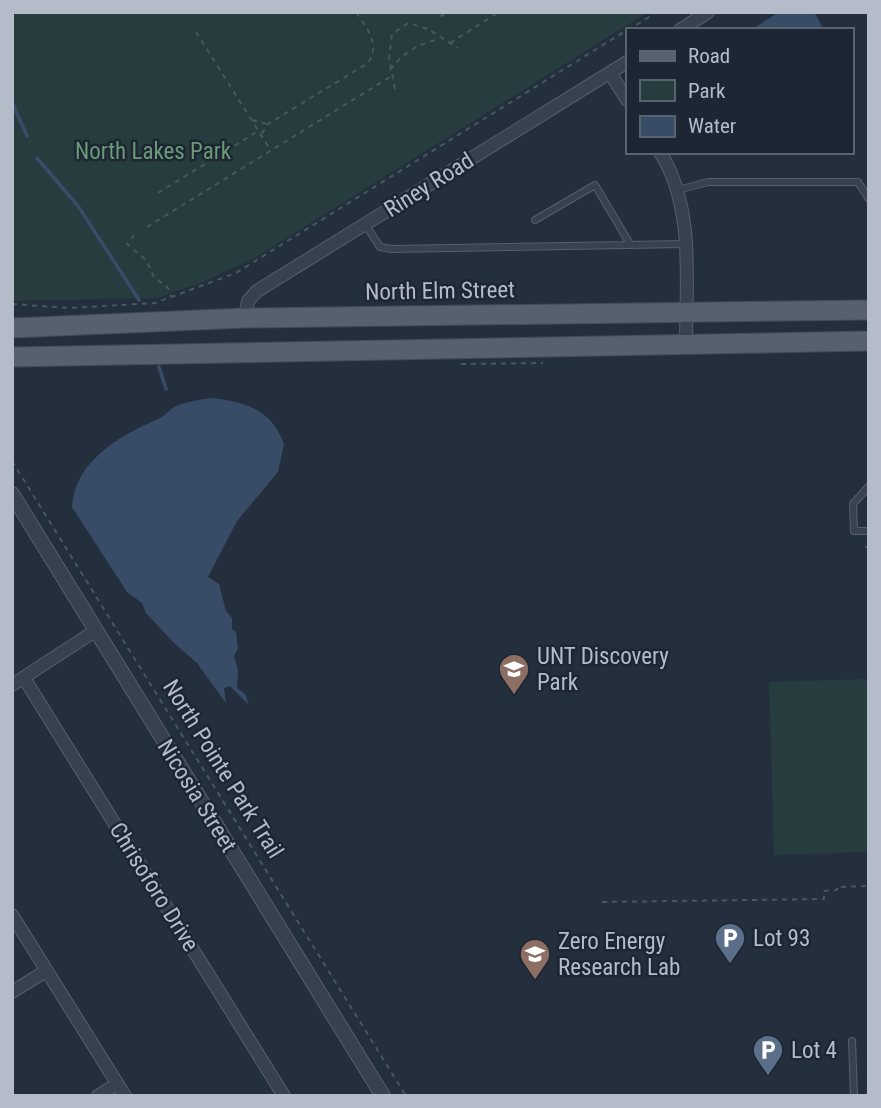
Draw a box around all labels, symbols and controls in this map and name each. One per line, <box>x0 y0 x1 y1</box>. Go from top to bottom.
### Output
legend <box>626 28 853 154</box>
text: Road <box>688 44 730 68</box>
text: Park <box>688 79 726 103</box>
text: Water <box>688 114 736 138</box>
park label: North Lakes Park <box>75 138 232 165</box>
street label: Riney Road <box>379 147 479 223</box>
street label: North Elm Street <box>365 276 515 306</box>
place label: UNT Discovery Park <box>537 643 669 696</box>
school or university icon: UNT Discovery Park <box>497 652 531 696</box>
street label: North Pointe Park Trail <box>157 675 289 863</box>
street label: Nicosia Street <box>152 735 242 857</box>
street label: Chrisoforo Drive <box>104 818 204 956</box>
parking icon: Lot 93 <box>713 921 747 965</box>
place label: Lot 93 <box>753 925 810 952</box>
place label: Zero Energy Research Lab <box>558 928 680 981</box>
school or university icon: Zero Energy Research Lab <box>518 937 552 981</box>
parking icon: Lot 4 <box>751 1033 785 1077</box>
place label: Lot 4 <box>791 1037 837 1064</box>

